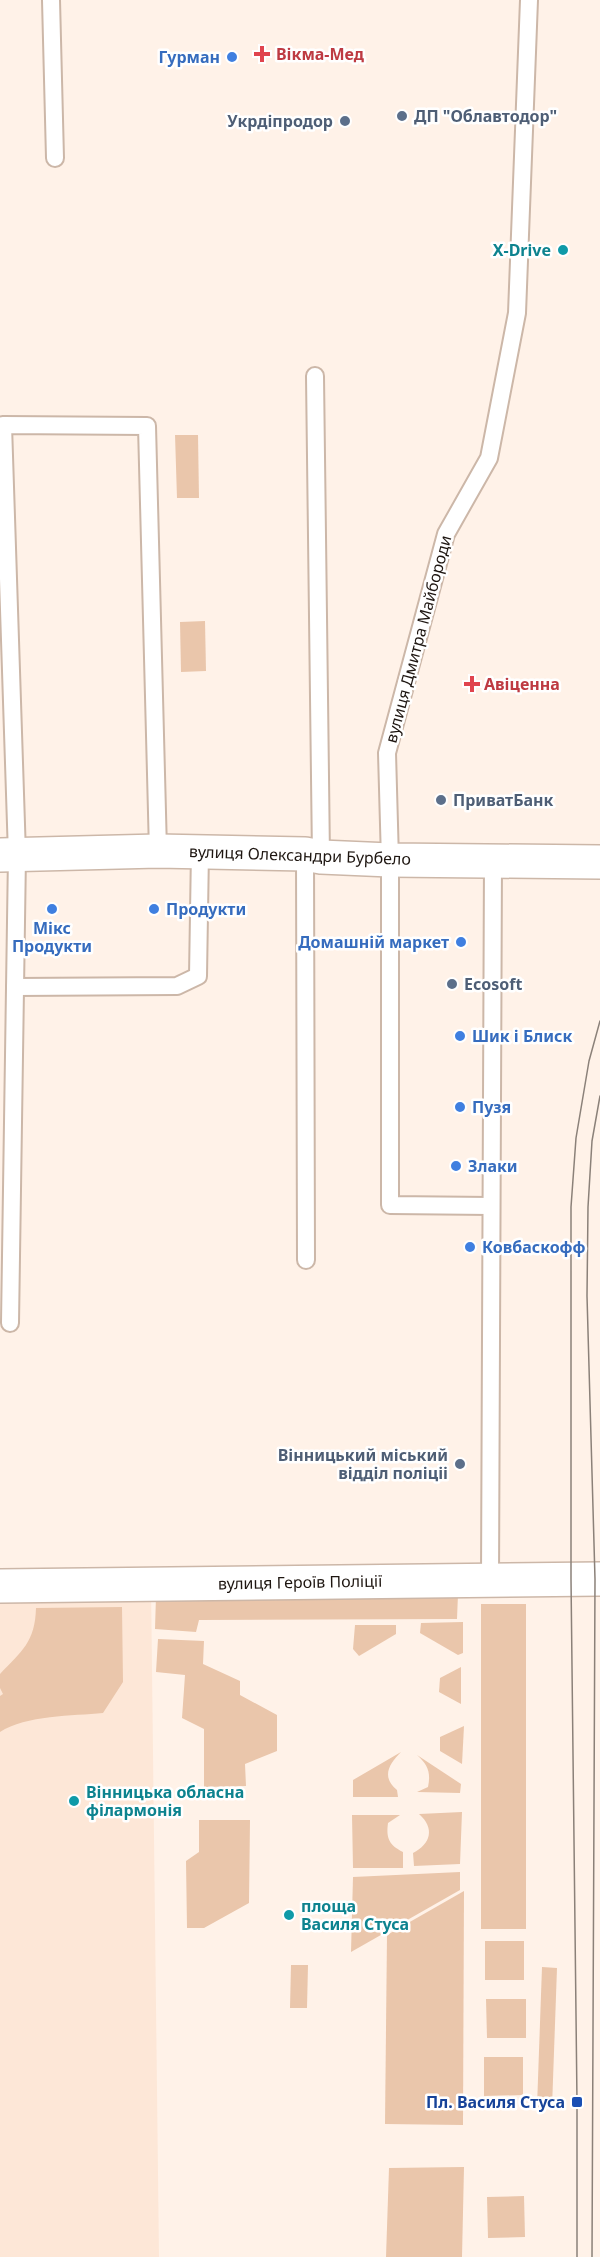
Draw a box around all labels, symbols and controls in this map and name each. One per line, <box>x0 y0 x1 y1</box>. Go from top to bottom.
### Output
place label: Вікма-Мед <box>276 43 365 65</box>
marker: Вікма-Мед <box>253 45 271 63</box>
place label: Гурман <box>158 46 220 68</box>
marker: Гурман <box>225 50 239 64</box>
place label: ДП "Облавтодор" <box>414 105 557 127</box>
marker: ДП "Облавтодор" <box>395 109 409 123</box>
place label: Укрдіпродор <box>227 110 333 132</box>
marker: Укрдіпродор <box>338 114 352 128</box>
place label: X-Drive <box>493 239 551 261</box>
marker: X-Drive <box>556 243 570 257</box>
street label: вулиця Дмитра Майбороди <box>380 533 456 745</box>
place label: Авіценна <box>484 673 560 695</box>
marker: Авіценна <box>465 677 479 691</box>
place label: ПриватБанк <box>453 789 554 811</box>
marker: ПриватБанк <box>434 793 448 807</box>
street label: вулиця Олександри Бурбело <box>189 840 411 870</box>
place label: Продукти <box>166 898 246 920</box>
marker: Мікс Продукти <box>45 902 59 916</box>
marker: Продукти <box>147 902 161 916</box>
place label: Мікс Продукти <box>12 917 92 957</box>
place label: Домашній маркет <box>298 931 449 953</box>
marker: Домашній маркет <box>454 935 468 949</box>
place label: Ecosoft <box>464 973 522 995</box>
marker: Ecosoft <box>445 977 459 991</box>
place label: Шик і Блиск <box>472 1025 572 1047</box>
marker: Шик і Блиск <box>453 1029 467 1043</box>
place label: Пузя <box>472 1096 511 1118</box>
marker: Пузя <box>453 1100 467 1114</box>
place label: Злаки <box>468 1155 518 1177</box>
marker: Злаки <box>449 1159 463 1173</box>
place label: Ковбаскофф <box>482 1236 586 1258</box>
marker: Ковбаскофф <box>463 1240 477 1254</box>
place label: Вінницький міський відділ поліціі <box>278 1444 448 1484</box>
marker: Вінницький міський відділ поліціі <box>453 1457 467 1471</box>
street label: вулиця Героїв Поліції <box>218 1570 382 1594</box>
place label: Вінницька обласна філармонія <box>86 1781 244 1821</box>
marker: Вінницька обласна філармонія <box>67 1794 81 1808</box>
place label: площа Василя Стуса <box>301 1895 409 1935</box>
marker: площа Василя Стуса <box>282 1908 296 1922</box>
place label: Пл. Василя Стуса <box>426 2091 565 2113</box>
marker: Пл. Василя Стуса <box>570 2095 584 2109</box>

